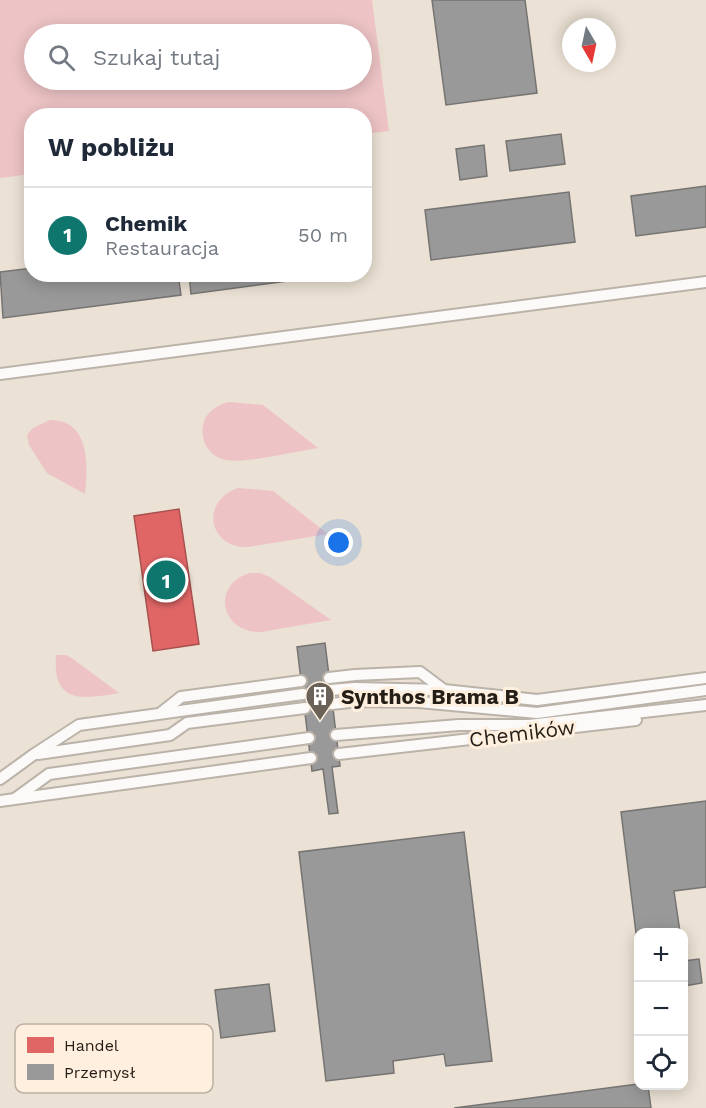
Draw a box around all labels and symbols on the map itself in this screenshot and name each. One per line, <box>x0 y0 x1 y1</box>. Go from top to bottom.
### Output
north arrow <box>562 18 616 72</box>
your location <box>324 528 353 557</box>
pin: 1 <box>146 558 186 602</box>
building icon: Synthos Brama B <box>304 680 336 722</box>
place label: Synthos Brama B <box>341 684 519 709</box>
street label: Chemików <box>468 714 576 752</box>
legend <box>15 1024 213 1093</box>
text: Handel <box>64 1036 119 1055</box>
text: Przemysł <box>64 1063 135 1082</box>

